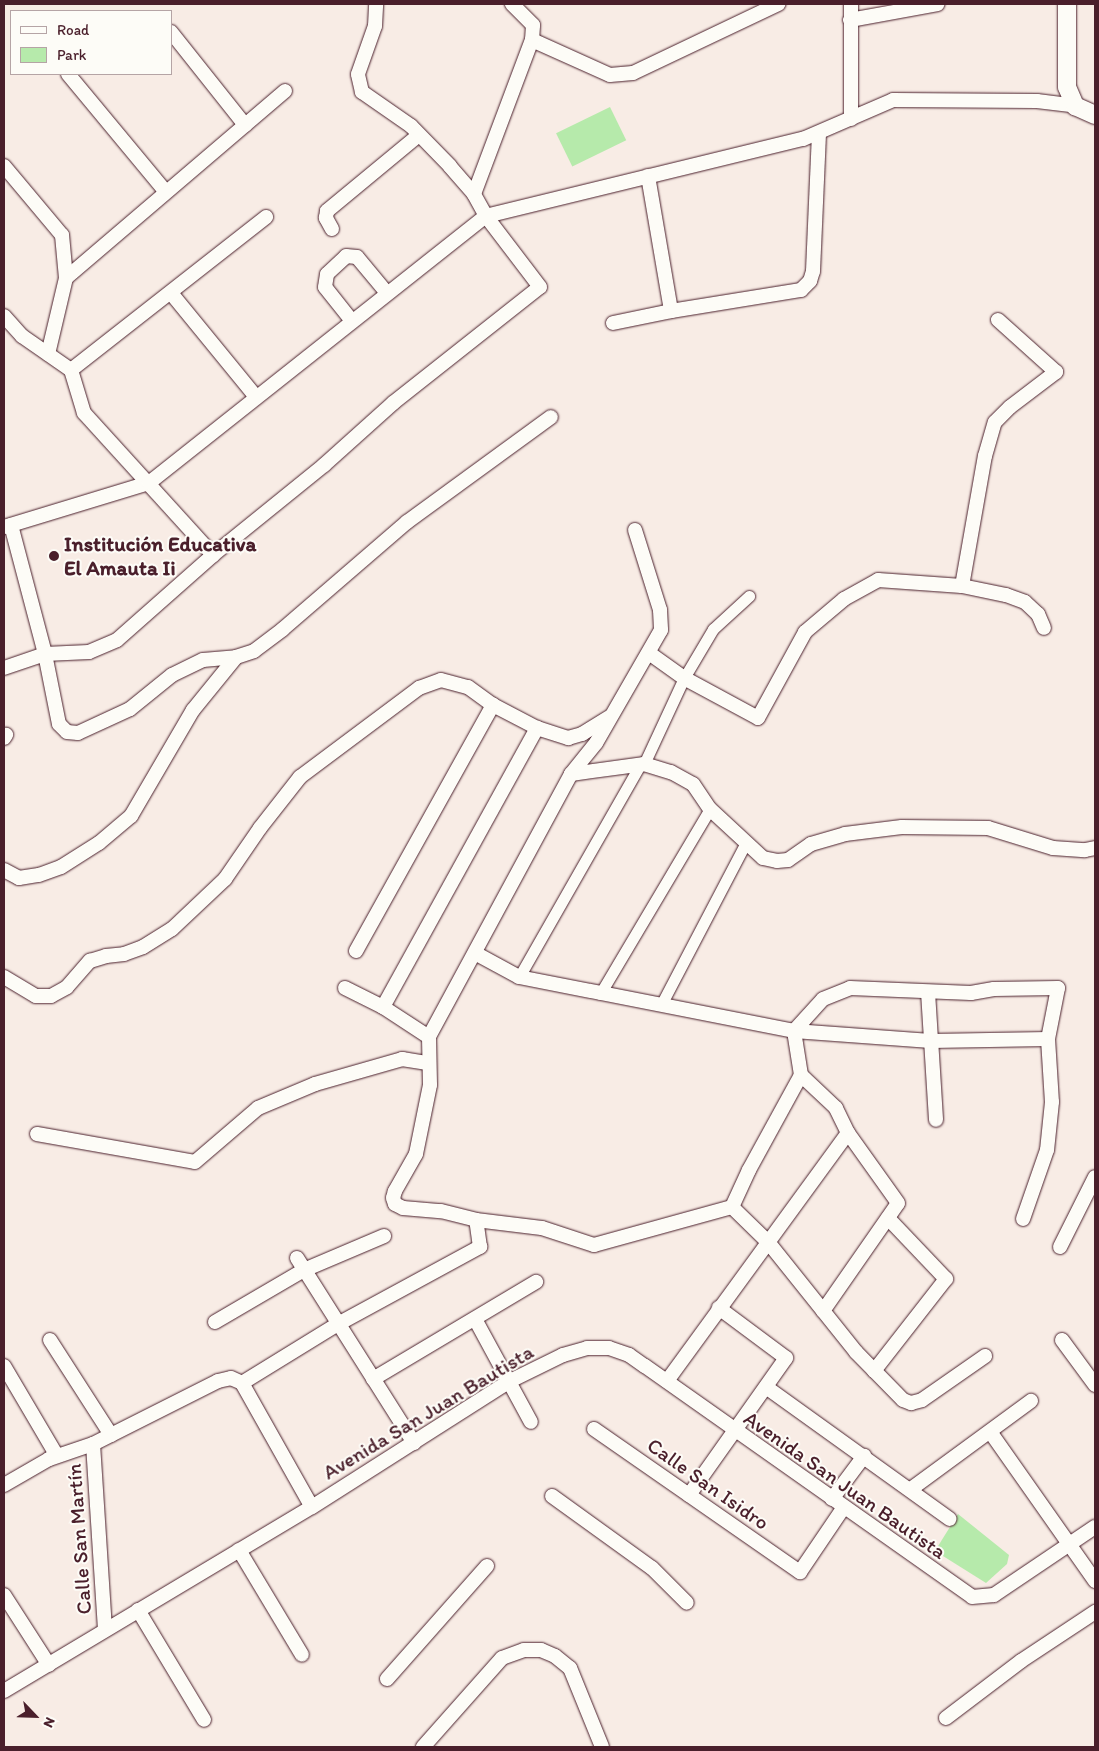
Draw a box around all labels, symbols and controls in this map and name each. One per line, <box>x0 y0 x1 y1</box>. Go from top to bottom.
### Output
legend <box>10 10 172 75</box>
text: Road <box>57 21 89 39</box>
text: Park <box>57 46 87 64</box>
place label: Institución Educativa El Amauta Ii <box>64 531 256 581</box>
marker: Institución Educativa El Amauta Ii <box>48 550 60 562</box>
street label: Avenida San Juan Bautista <box>318 1339 538 1485</box>
street label: Avenida San Juan Bautista <box>739 1405 951 1565</box>
street label: Calle San Isidro <box>642 1433 774 1535</box>
street label: Calle San Martín <box>61 1463 97 1615</box>
north arrow <box>10 1691 60 1741</box>
text: N <box>39 1715 59 1730</box>

